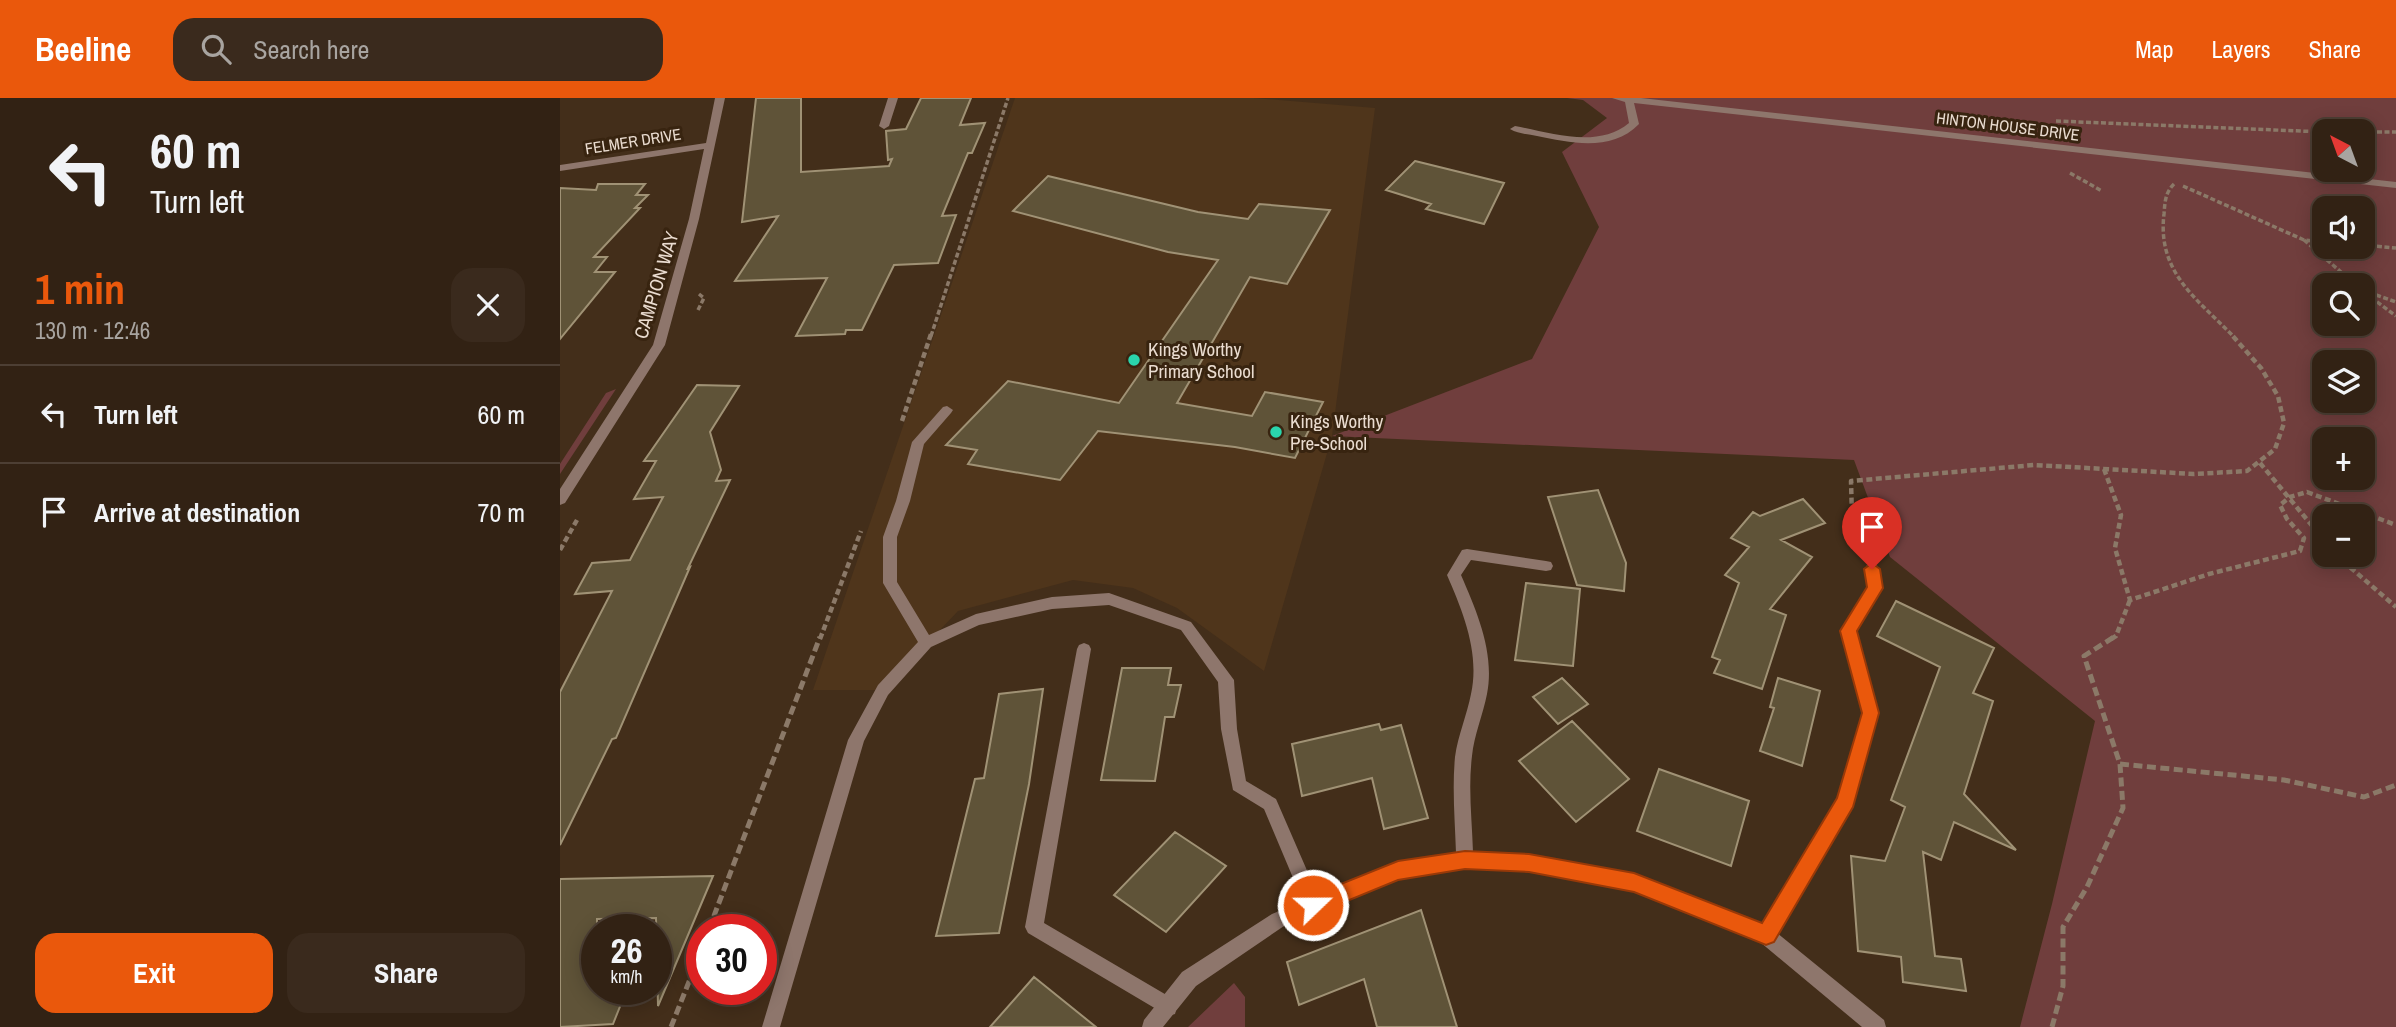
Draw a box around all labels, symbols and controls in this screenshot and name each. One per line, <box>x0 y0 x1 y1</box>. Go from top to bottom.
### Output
search box <box>173 18 663 81</box>
text: Beeline <box>35 27 131 71</box>
icon: search <box>197 30 235 68</box>
text: Search here <box>253 32 369 67</box>
text: Map <box>2135 33 2173 65</box>
text: Layers <box>2211 33 2270 65</box>
text: Share <box>2308 33 2361 65</box>
street label: HINTON HOUSE DRIVE <box>1935 106 2081 146</box>
text: 60 m <box>150 117 242 183</box>
north arrow <box>2312 119 2375 182</box>
map controls <box>2312 119 2375 567</box>
street label: FELMER DRIVE <box>583 123 683 159</box>
icon: left <box>35 126 126 217</box>
text: Turn left <box>150 180 244 223</box>
button: sound <box>2312 196 2375 259</box>
street label: CAMPION WAY <box>627 228 685 342</box>
text: 1 min <box>35 261 125 317</box>
button: close <box>451 268 525 342</box>
button: search <box>2312 273 2375 336</box>
text: 130 m · 12:46 <box>35 315 150 346</box>
place label: Kings Worthy Primary School <box>1148 336 1255 384</box>
button: layers <box>2312 350 2375 413</box>
marker: Kings Worthy Primary School <box>1126 352 1142 368</box>
icon: left <box>35 395 73 433</box>
text: Turn left <box>94 397 178 432</box>
text: 60 m <box>478 397 525 432</box>
place label: Kings Worthy Pre-School <box>1290 408 1383 456</box>
marker: Kings Worthy Pre-School <box>1268 424 1284 440</box>
button: + <box>2312 427 2375 490</box>
icon: arrive <box>35 493 73 531</box>
text: Arrive at destination <box>94 495 300 530</box>
text: 70 m <box>478 495 525 530</box>
pin <box>1842 497 1902 569</box>
button: − <box>2312 504 2375 567</box>
icon: arrive <box>1853 508 1891 546</box>
position arrow <box>1276 868 1350 942</box>
speed limit sign: 30 <box>686 914 777 1005</box>
text: 26 <box>611 927 642 974</box>
button: Exit <box>35 933 273 1013</box>
button: Share <box>287 933 525 1013</box>
text: km/h <box>611 964 643 989</box>

